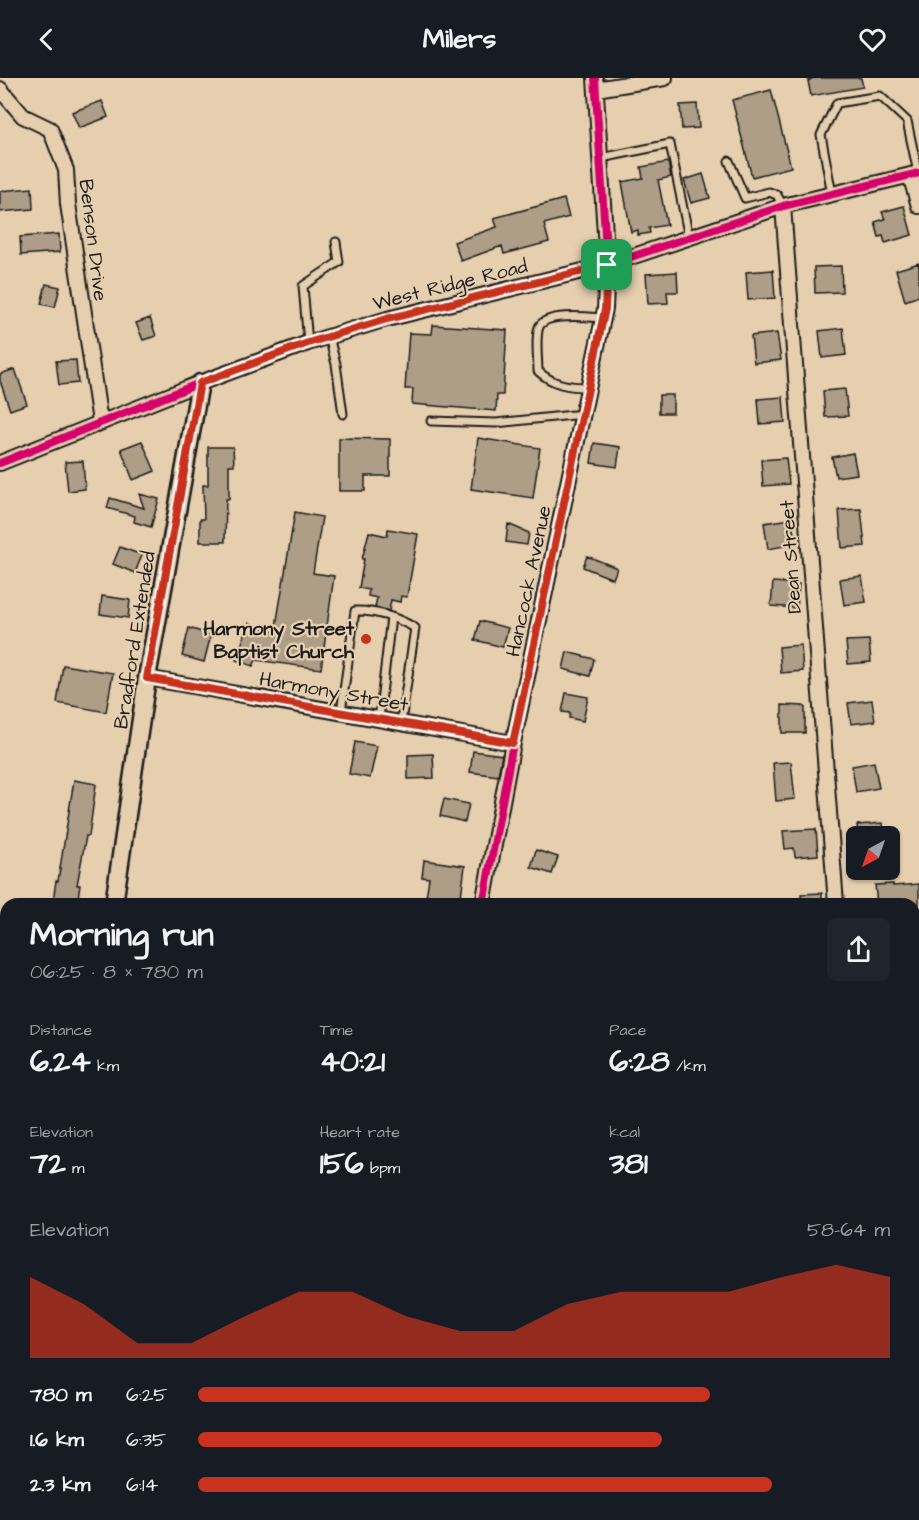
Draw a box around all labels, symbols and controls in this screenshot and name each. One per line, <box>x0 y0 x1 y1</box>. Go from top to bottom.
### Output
text: Milers <box>423 20 496 58</box>
icon: back <box>30 23 63 56</box>
icon: heart <box>856 23 889 56</box>
street label: Benson Drive <box>72 178 114 303</box>
pin <box>581 239 632 290</box>
icon: arrive <box>590 248 623 281</box>
street label: West Ridge Road <box>370 252 531 319</box>
street label: Dean Street <box>773 499 809 615</box>
street label: Hancock Avenue <box>499 503 559 659</box>
street label: Bradford Extended <box>107 549 163 731</box>
place label: Harmony Street Baptist Church <box>203 615 355 666</box>
marker: Harmony Street Baptist Church <box>359 632 373 646</box>
street label: Harmony Street <box>257 665 411 720</box>
north arrow <box>846 826 900 880</box>
map controls <box>846 826 900 880</box>
text: Morning run <box>30 912 214 958</box>
button: share <box>827 918 890 981</box>
text: 06:25 · 8 × 780 m <box>30 958 203 986</box>
text: Distance <box>30 1019 92 1041</box>
text: Time <box>320 1019 353 1041</box>
text: Pace <box>609 1019 646 1041</box>
text: 6.24 <box>30 1041 91 1083</box>
text: 40:21 <box>320 1041 385 1083</box>
text: 6:28 <box>609 1041 670 1083</box>
text: km <box>91 1055 119 1077</box>
text: /km <box>670 1055 706 1077</box>
text: Elevation <box>30 1121 93 1143</box>
text: Heart rate <box>320 1121 400 1143</box>
text: kcal <box>609 1121 640 1143</box>
text: 72 <box>30 1143 66 1185</box>
text: 156 <box>320 1143 364 1185</box>
text: 381 <box>609 1143 648 1185</box>
text: m <box>66 1157 84 1179</box>
text: bpm <box>364 1157 400 1179</box>
text: Elevation <box>30 1216 109 1244</box>
text: 58–64 m <box>807 1216 890 1244</box>
text: 780 m <box>30 1381 91 1409</box>
text: 6:25 <box>126 1381 167 1409</box>
text: 1.6 km <box>30 1426 84 1454</box>
text: 6:35 <box>126 1426 166 1454</box>
text: 2.3 km <box>30 1471 90 1499</box>
text: 6:14 <box>126 1471 158 1499</box>

